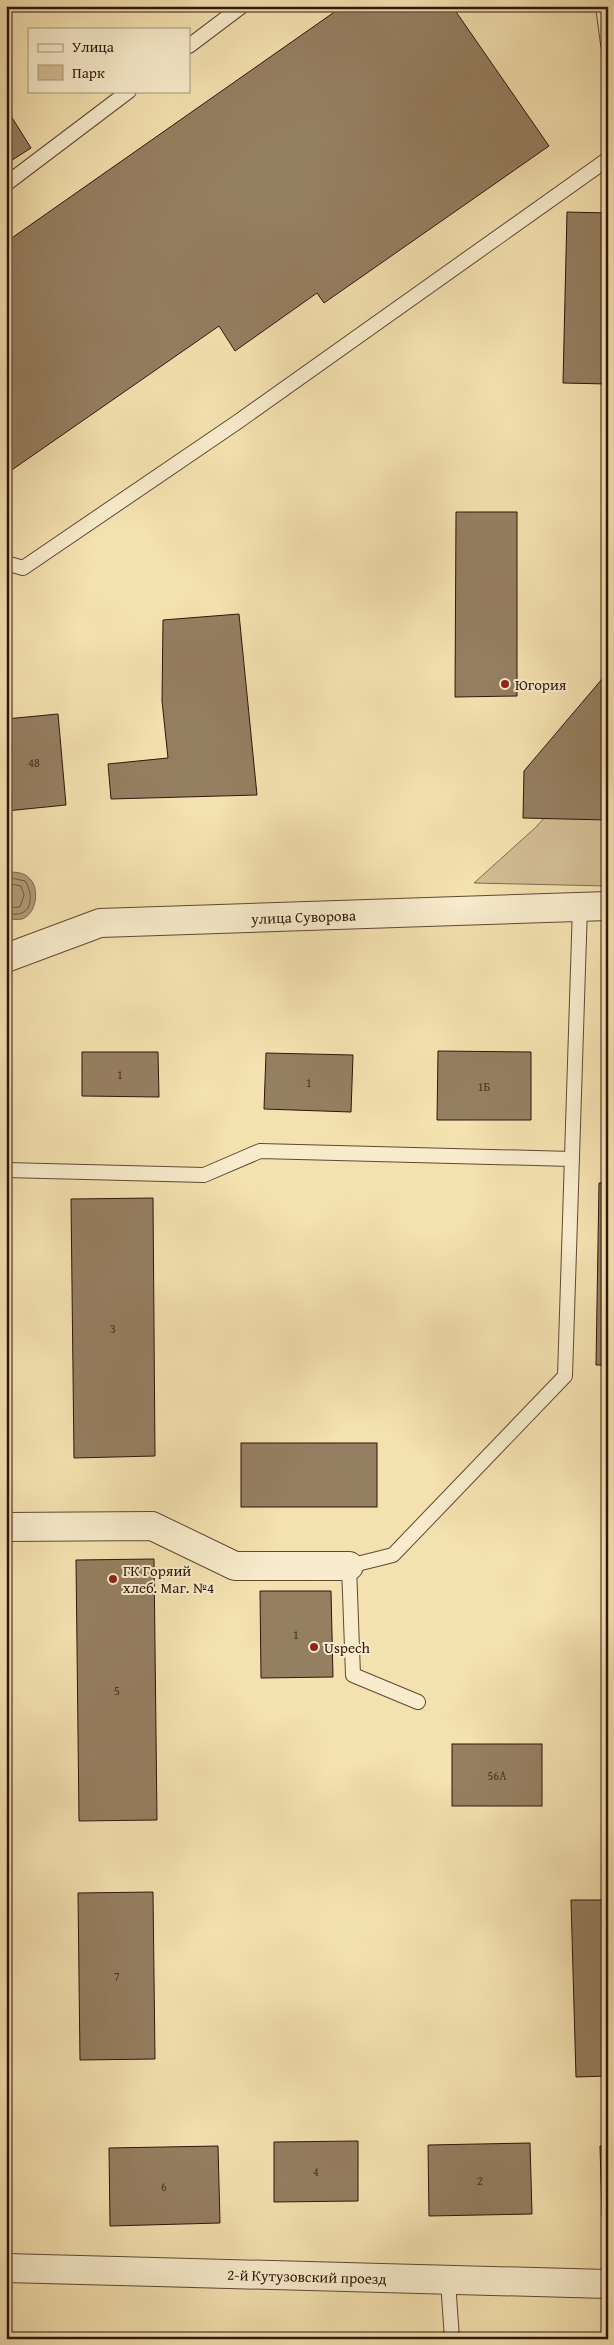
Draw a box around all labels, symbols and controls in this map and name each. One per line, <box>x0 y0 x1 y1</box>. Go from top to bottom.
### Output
legend <box>28 28 190 92</box>
text: Улица <box>72 36 115 57</box>
text: Парк <box>72 62 105 83</box>
place label: Югория <box>515 674 567 695</box>
marker: Югория <box>499 678 511 690</box>
house number: 48 <box>28 754 40 771</box>
street label: улица Суворова <box>250 904 357 928</box>
house number: 1 <box>117 1066 123 1083</box>
house number: 1 <box>306 1074 312 1091</box>
house number: 1Б <box>478 1078 490 1095</box>
house number: 3 <box>110 1320 116 1337</box>
place label: ГК Горяий хлеб. Маг. №4 <box>123 1560 214 1598</box>
marker: ГК Горяий хлеб. Маг. №4 <box>107 1573 119 1585</box>
house number: 1 <box>293 1626 299 1643</box>
place label: Uspech <box>324 1637 370 1658</box>
marker: Uspech <box>308 1641 320 1653</box>
house number: 5 <box>114 1682 120 1699</box>
house number: 56А <box>488 1767 507 1784</box>
house number: 7 <box>114 1968 120 1985</box>
house number: 4 <box>313 2163 319 2180</box>
house number: 2 <box>477 2172 483 2189</box>
house number: 6 <box>161 2178 167 2195</box>
street label: 2-й Кутузовский проезд <box>227 2263 387 2289</box>

